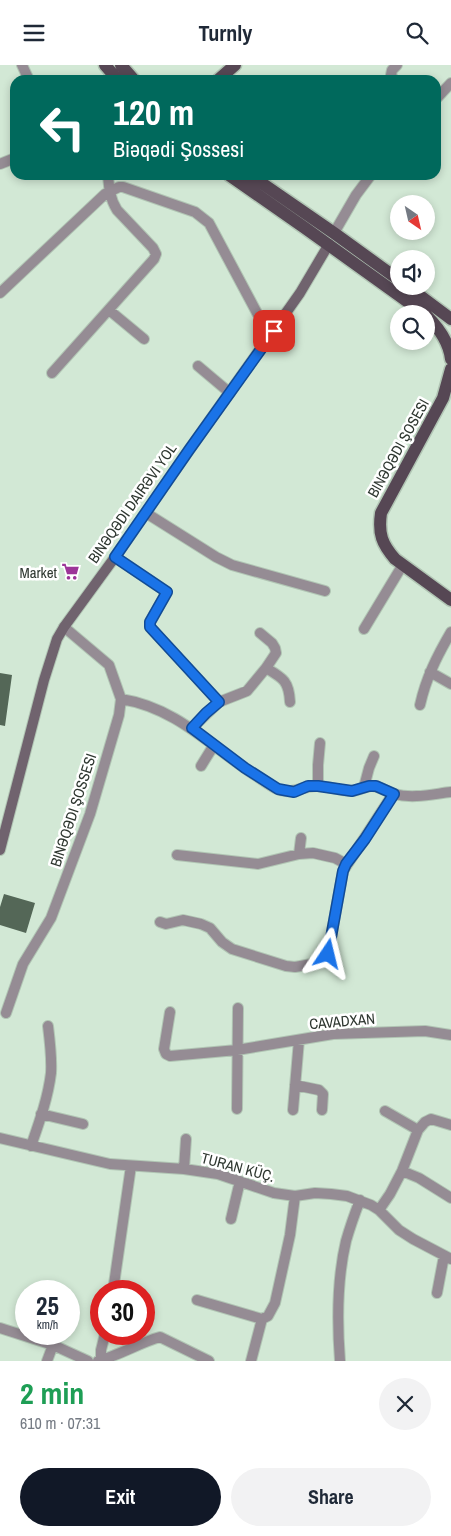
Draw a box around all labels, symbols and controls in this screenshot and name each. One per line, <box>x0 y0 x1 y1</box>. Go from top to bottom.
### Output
text: Turnly <box>199 18 252 48</box>
icon: menu <box>20 19 48 47</box>
icon: search <box>403 19 431 47</box>
text: 120 m <box>113 89 194 136</box>
icon: left <box>30 95 95 160</box>
text: Biəqədi Şossesi <box>113 134 244 164</box>
north arrow <box>390 195 435 240</box>
map controls <box>390 195 435 350</box>
button: sound <box>390 250 435 295</box>
button: search <box>390 305 435 350</box>
pin <box>253 310 295 352</box>
icon: arrive <box>260 317 288 345</box>
street label: BINƏQƏDI ŞOSESI <box>362 395 434 501</box>
street label: BINƏQƏDI DAIRƏVI YOL <box>83 439 181 567</box>
place label: Market <box>19 562 58 583</box>
supermarket icon: Market <box>61 562 81 582</box>
street label: BINƏQƏDI ŞOSSESI <box>45 751 101 869</box>
position arrow <box>301 927 353 979</box>
street label: CAVADXAN <box>308 1008 376 1034</box>
street label: TURAN KÜÇ. <box>199 1147 277 1187</box>
speed limit sign: 30 <box>90 1280 155 1345</box>
text: 25 <box>36 1289 59 1323</box>
text: km/h <box>37 1317 58 1333</box>
text: 2 min <box>20 1373 84 1413</box>
button: close <box>379 1378 431 1430</box>
text: 610 m · 07:31 <box>20 1412 100 1434</box>
button: Exit <box>20 1468 221 1526</box>
button: Share <box>231 1468 431 1526</box>

